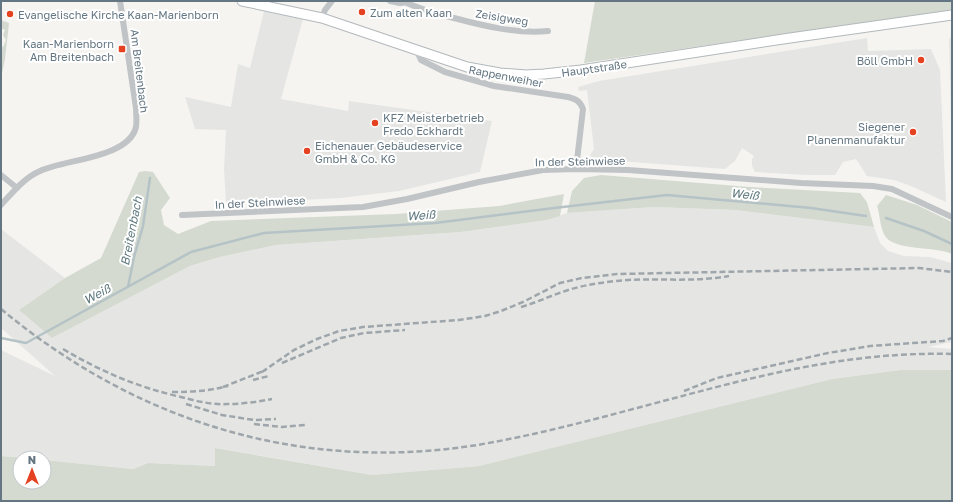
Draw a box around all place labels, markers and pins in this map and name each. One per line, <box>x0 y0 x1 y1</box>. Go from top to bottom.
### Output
place label: Zum alten Kaan <box>370 6 452 19</box>
marker: Zum alten Kaan <box>357 7 367 17</box>
place label: Evangelische Kirche Kaan-Marienborn <box>18 8 219 21</box>
marker: Evangelische Kirche Kaan-Marienborn <box>5 9 15 19</box>
place label: Kaan-Marienborn Am Breitenbach <box>23 37 114 63</box>
marker: Kaan-Marienborn Am Breitenbach <box>117 44 127 54</box>
place label: Böll GmbH <box>857 54 913 67</box>
marker: Böll GmbH <box>916 55 926 65</box>
place label: KFZ Meisterbetrieb Fredo Eckhardt <box>383 111 484 137</box>
marker: KFZ Meisterbetrieb Fredo Eckhardt <box>370 118 380 128</box>
place label: Siegener Planenmanufaktur <box>807 120 906 146</box>
marker: Siegener Planenmanufaktur <box>908 127 918 137</box>
place label: Eichenauer Gebäudeservice GmbH & Co. KG <box>315 139 462 165</box>
marker: Eichenauer Gebäudeservice GmbH & Co. KG <box>302 146 312 156</box>

